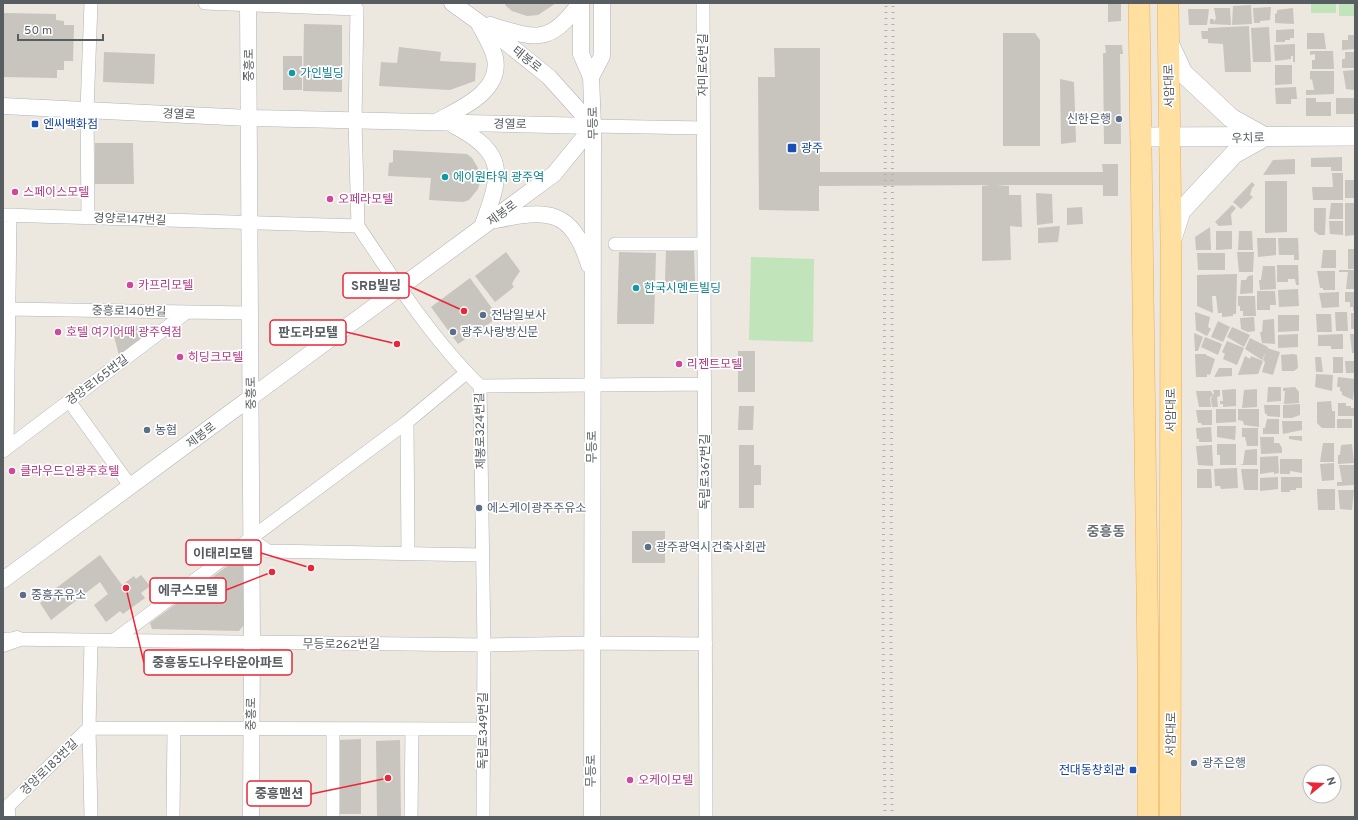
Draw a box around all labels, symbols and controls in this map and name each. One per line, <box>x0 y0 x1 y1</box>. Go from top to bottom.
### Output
scale bar <box>18 16 103 42</box>
text: 50 m <box>24 23 52 39</box>
street label: 자미로6번길 <box>696 34 712 96</box>
street label: 태봉로 <box>508 43 544 76</box>
street label: 중흥로 <box>242 48 258 82</box>
street label: 서암대로 <box>1162 64 1178 108</box>
place label: 가인빌딩 <box>300 66 344 82</box>
marker: 가인빌딩 <box>287 68 297 78</box>
street label: 경열로 <box>162 106 196 124</box>
street label: 무등로 <box>586 106 602 140</box>
place label: 신한은행 <box>1067 112 1111 128</box>
marker: 신한은행 <box>1114 114 1124 124</box>
place label: 엔씨백화점 <box>43 117 98 133</box>
street label: 경열로 <box>493 117 527 133</box>
marker: 엔씨백화점 <box>30 119 40 129</box>
street label: 우치로 <box>1231 130 1265 148</box>
place label: 광주 <box>801 141 823 157</box>
marker: 광주 <box>786 142 798 154</box>
place label: 에이원타워 광주역 <box>453 170 544 186</box>
marker: 에이원타워 광주역 <box>440 172 450 182</box>
place label: 스페이스모텔 <box>23 185 89 201</box>
marker: 스페이스모텔 <box>10 187 20 197</box>
place label: 오페라모텔 <box>338 192 393 208</box>
marker: 오페라모텔 <box>325 194 335 204</box>
street label: 제봉로 <box>484 198 521 230</box>
street label: 경양로147번길 <box>93 211 167 229</box>
callout: SRB빌딩 <box>343 273 409 298</box>
place label: 카프리모텔 <box>138 278 193 294</box>
text: SRB빌딩 <box>351 279 401 295</box>
marker: 카프리모텔 <box>125 280 135 290</box>
place label: 한국시멘트빌딩 <box>644 281 721 297</box>
marker: 한국시멘트빌딩 <box>631 283 641 293</box>
street label: 중흥로140번길 <box>92 303 166 321</box>
place label: 전남일보사 <box>491 308 546 324</box>
marker: 전남일보사 <box>478 310 488 320</box>
callout: 판도라모텔 <box>270 320 346 345</box>
place label: 호텔 여기어때 광주역점 <box>66 325 182 341</box>
place label: 광주사랑방신문 <box>461 325 538 341</box>
text: 판도라모텔 <box>278 326 338 342</box>
marker: 호텔 여기어때 광주역점 <box>53 327 63 337</box>
marker: 광주사랑방신문 <box>448 327 458 337</box>
place label: 히딩크모텔 <box>188 350 243 366</box>
street label: 경양로165번길 <box>63 352 132 410</box>
marker: 히딩크모텔 <box>175 352 185 362</box>
place label: 리젠트모텔 <box>687 357 742 373</box>
marker: 리젠트모텔 <box>674 359 684 369</box>
street label: 중흥로 <box>244 376 260 410</box>
street label: 서암대로 <box>1164 388 1180 432</box>
street label: 제봉로324번길 <box>472 392 490 470</box>
street label: 제봉로 <box>184 419 220 452</box>
place label: 농협 <box>155 423 177 439</box>
marker: 농협 <box>142 425 152 435</box>
street label: 무등로 <box>585 430 601 464</box>
street label: 독립로367번길 <box>698 434 714 510</box>
place label: 클라우드인광주호텔 <box>20 464 119 480</box>
marker: 클라우드인광주호텔 <box>7 466 17 476</box>
place label: 에스케이광주주유소 <box>487 501 586 517</box>
marker: 에스케이광주주유소 <box>474 503 484 513</box>
district label: 중흥동 <box>1087 524 1125 541</box>
callout: 이태리모텔 <box>186 540 261 565</box>
place label: 광주광역시건축사회관 <box>656 540 766 556</box>
marker: 광주광역시건축사회관 <box>643 542 653 552</box>
text: 이태리모텔 <box>193 547 253 563</box>
callout: 에쿠스모텔 <box>150 578 226 603</box>
text: 에쿠스모텔 <box>158 584 218 600</box>
place label: 중흥주유소 <box>31 588 86 604</box>
marker: 중흥주유소 <box>18 590 28 600</box>
street label: 무등로262번길 <box>302 637 380 653</box>
callout: 중흥동도나우타운아파트 <box>144 650 292 675</box>
text: 중흥동도나우타운아파트 <box>152 656 284 672</box>
street label: 독립로349번길 <box>476 693 492 769</box>
street label: 중흥로 <box>244 697 260 731</box>
street label: 서암대로 <box>1164 712 1180 756</box>
street label: 경양로183번길 <box>17 736 82 799</box>
street label: 무등로 <box>584 754 600 788</box>
place label: 광주은행 <box>1202 756 1246 772</box>
marker: 광주은행 <box>1189 758 1199 768</box>
place label: 전대동창회관 <box>1059 763 1125 779</box>
north arrow <box>1302 764 1342 804</box>
marker: 전대동창회관 <box>1128 765 1138 775</box>
place label: 오케이모텔 <box>638 773 693 789</box>
marker: 오케이모텔 <box>625 775 635 785</box>
text: N <box>1323 775 1338 787</box>
callout: 중흥맨션 <box>247 781 311 806</box>
text: 중흥맨션 <box>255 787 303 803</box>

